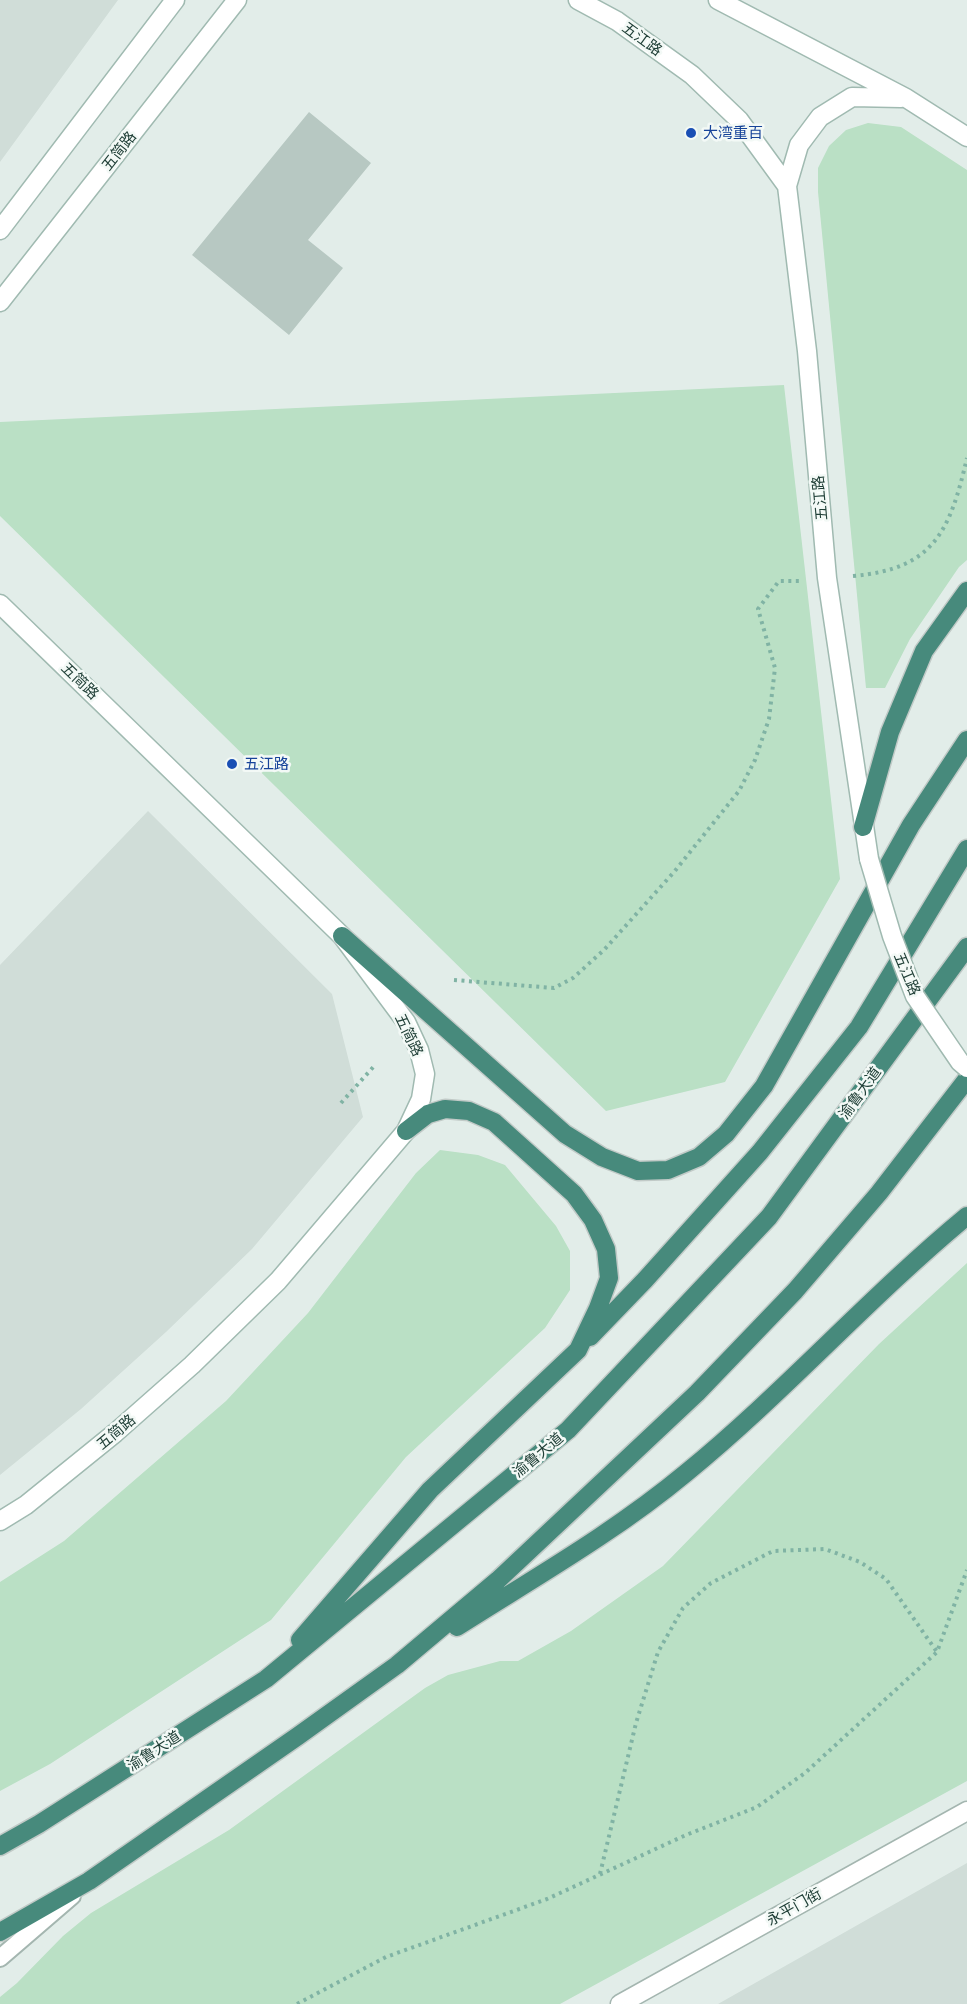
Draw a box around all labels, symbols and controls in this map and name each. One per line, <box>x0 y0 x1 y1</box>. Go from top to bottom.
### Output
street label: 五江路 <box>619 18 665 60</box>
place label: 大湾重百 <box>703 124 763 142</box>
marker: 大湾重百 <box>684 126 698 140</box>
street label: 五简路 <box>98 128 140 174</box>
street label: 五江路 <box>809 475 831 521</box>
street label: 五简路 <box>58 659 102 703</box>
place label: 五江路 <box>244 755 289 773</box>
marker: 五江路 <box>225 757 239 771</box>
street label: 五江路 <box>890 950 924 998</box>
street label: 五简路 <box>391 1011 427 1059</box>
street label: 渝鲁大道 <box>835 1063 885 1123</box>
street label: 五简路 <box>93 1411 139 1453</box>
street label: 渝鲁大道 <box>509 1429 567 1481</box>
street label: 渝鲁大道 <box>124 1727 184 1775</box>
street label: 永平门街 <box>763 1885 825 1929</box>

